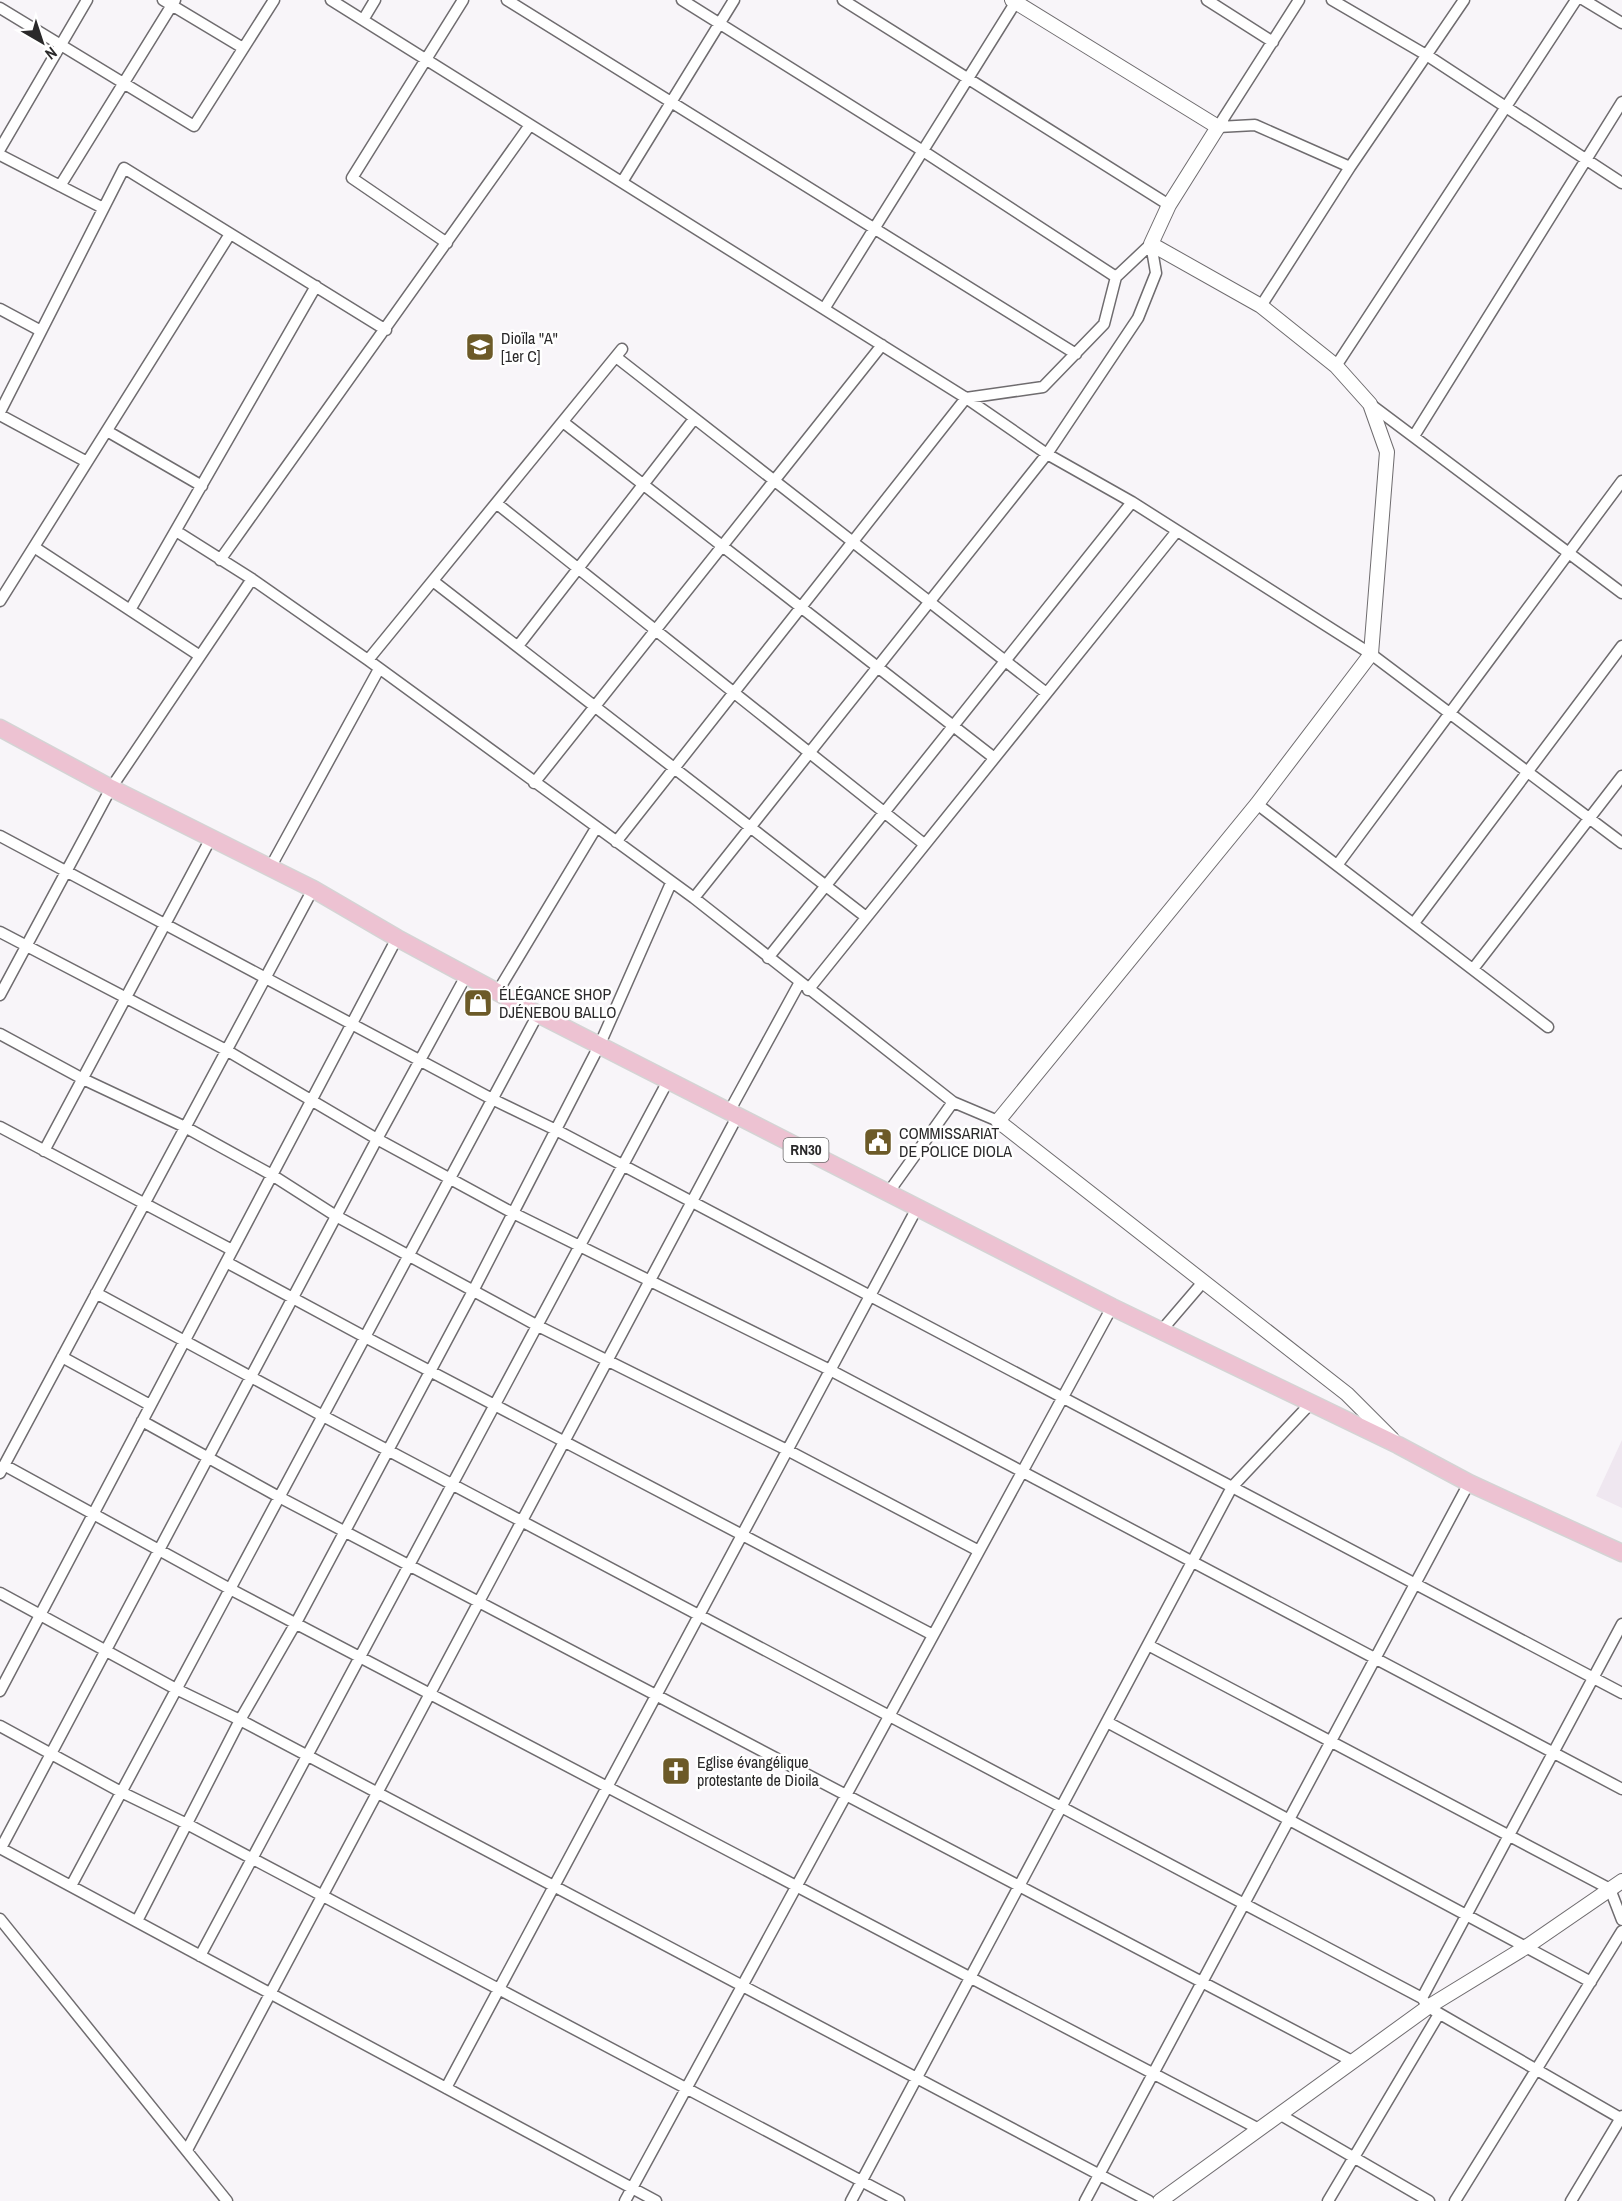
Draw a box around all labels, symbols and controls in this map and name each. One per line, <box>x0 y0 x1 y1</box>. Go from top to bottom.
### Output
north arrow <box>12 12 72 72</box>
text: N <box>41 42 62 65</box>
place label: Dioïla ''A'' [1er C] <box>501 327 558 367</box>
school or university icon: Dioïla ''A'' [1er C] <box>464 331 496 363</box>
place label: ÉLÉGANCE SHOP DJÉNEBOU BALLO <box>499 983 616 1023</box>
shop icon: ÉLÉGANCE SHOP DJÉNEBOU BALLO <box>462 987 494 1019</box>
place label: COMMISSARIAT DE POLICE DIOLA <box>899 1122 1012 1162</box>
public building icon: COMMISSARIAT DE POLICE DIOLA <box>862 1126 894 1158</box>
road number: RN30 <box>784 1138 828 1162</box>
place label: Eglise évangélique protestante de Dioila <box>697 1751 820 1791</box>
church icon: Eglise évangélique protestante de Dioila <box>660 1755 692 1787</box>

